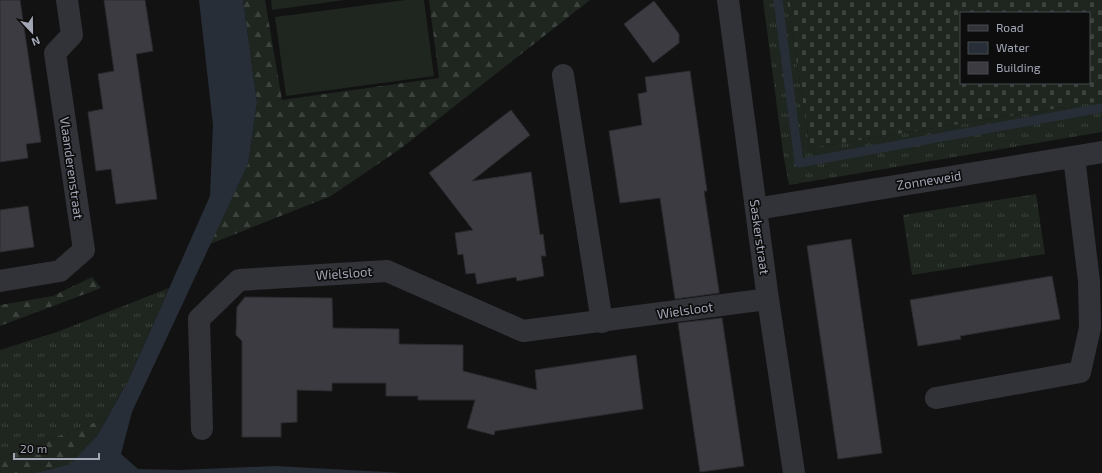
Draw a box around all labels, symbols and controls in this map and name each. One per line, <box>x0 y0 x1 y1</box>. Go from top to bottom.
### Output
north arrow <box>12 12 52 52</box>
legend <box>960 12 1090 84</box>
text: Road <box>996 20 1024 34</box>
text: N <box>30 34 42 49</box>
text: Water <box>996 40 1030 54</box>
text: Building <box>996 60 1041 74</box>
street label: Vlaanderenstraat <box>57 116 87 220</box>
street label: Zonneweid <box>896 167 962 193</box>
street label: Saskerstraat <box>747 198 773 276</box>
street label: Wielsloot <box>315 263 373 283</box>
street label: Wielsloot <box>656 298 714 322</box>
scale bar <box>14 435 99 461</box>
text: 20 m <box>20 441 47 455</box>

